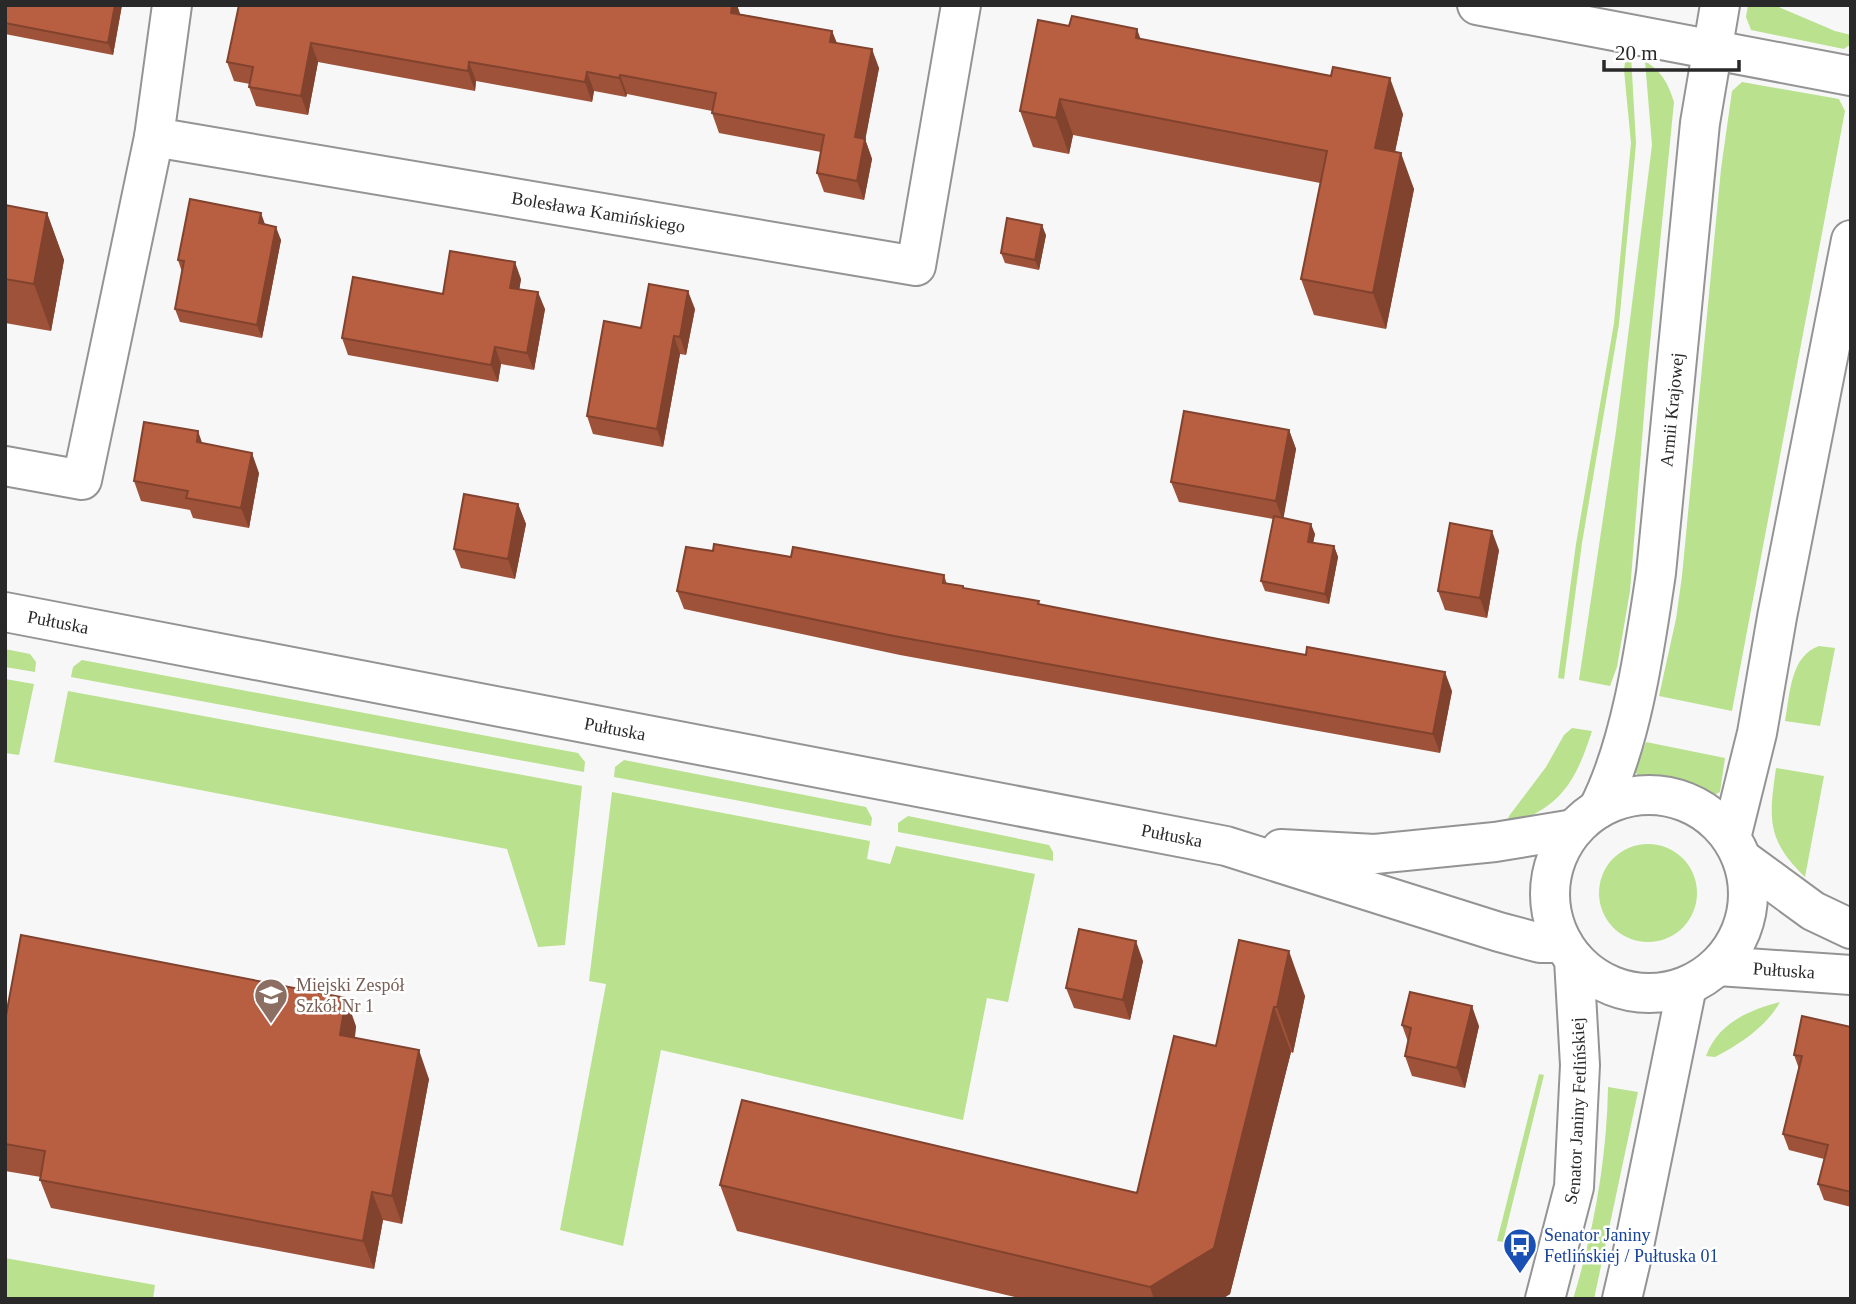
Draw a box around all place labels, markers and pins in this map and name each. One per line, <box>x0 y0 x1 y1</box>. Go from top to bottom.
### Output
place label: Miejski Zespół Szkół Nr 1 <box>296 975 405 1016</box>
school or university icon: Miejski Zespół Szkół Nr 1 <box>252 976 290 1025</box>
place label: Senator Janiny Fetlińskiej / Pułtuska 01 <box>1544 1225 1719 1266</box>
bus stop icon: Senator Janiny Fetlińskiej / Pułtuska 01 <box>1501 1226 1539 1275</box>

